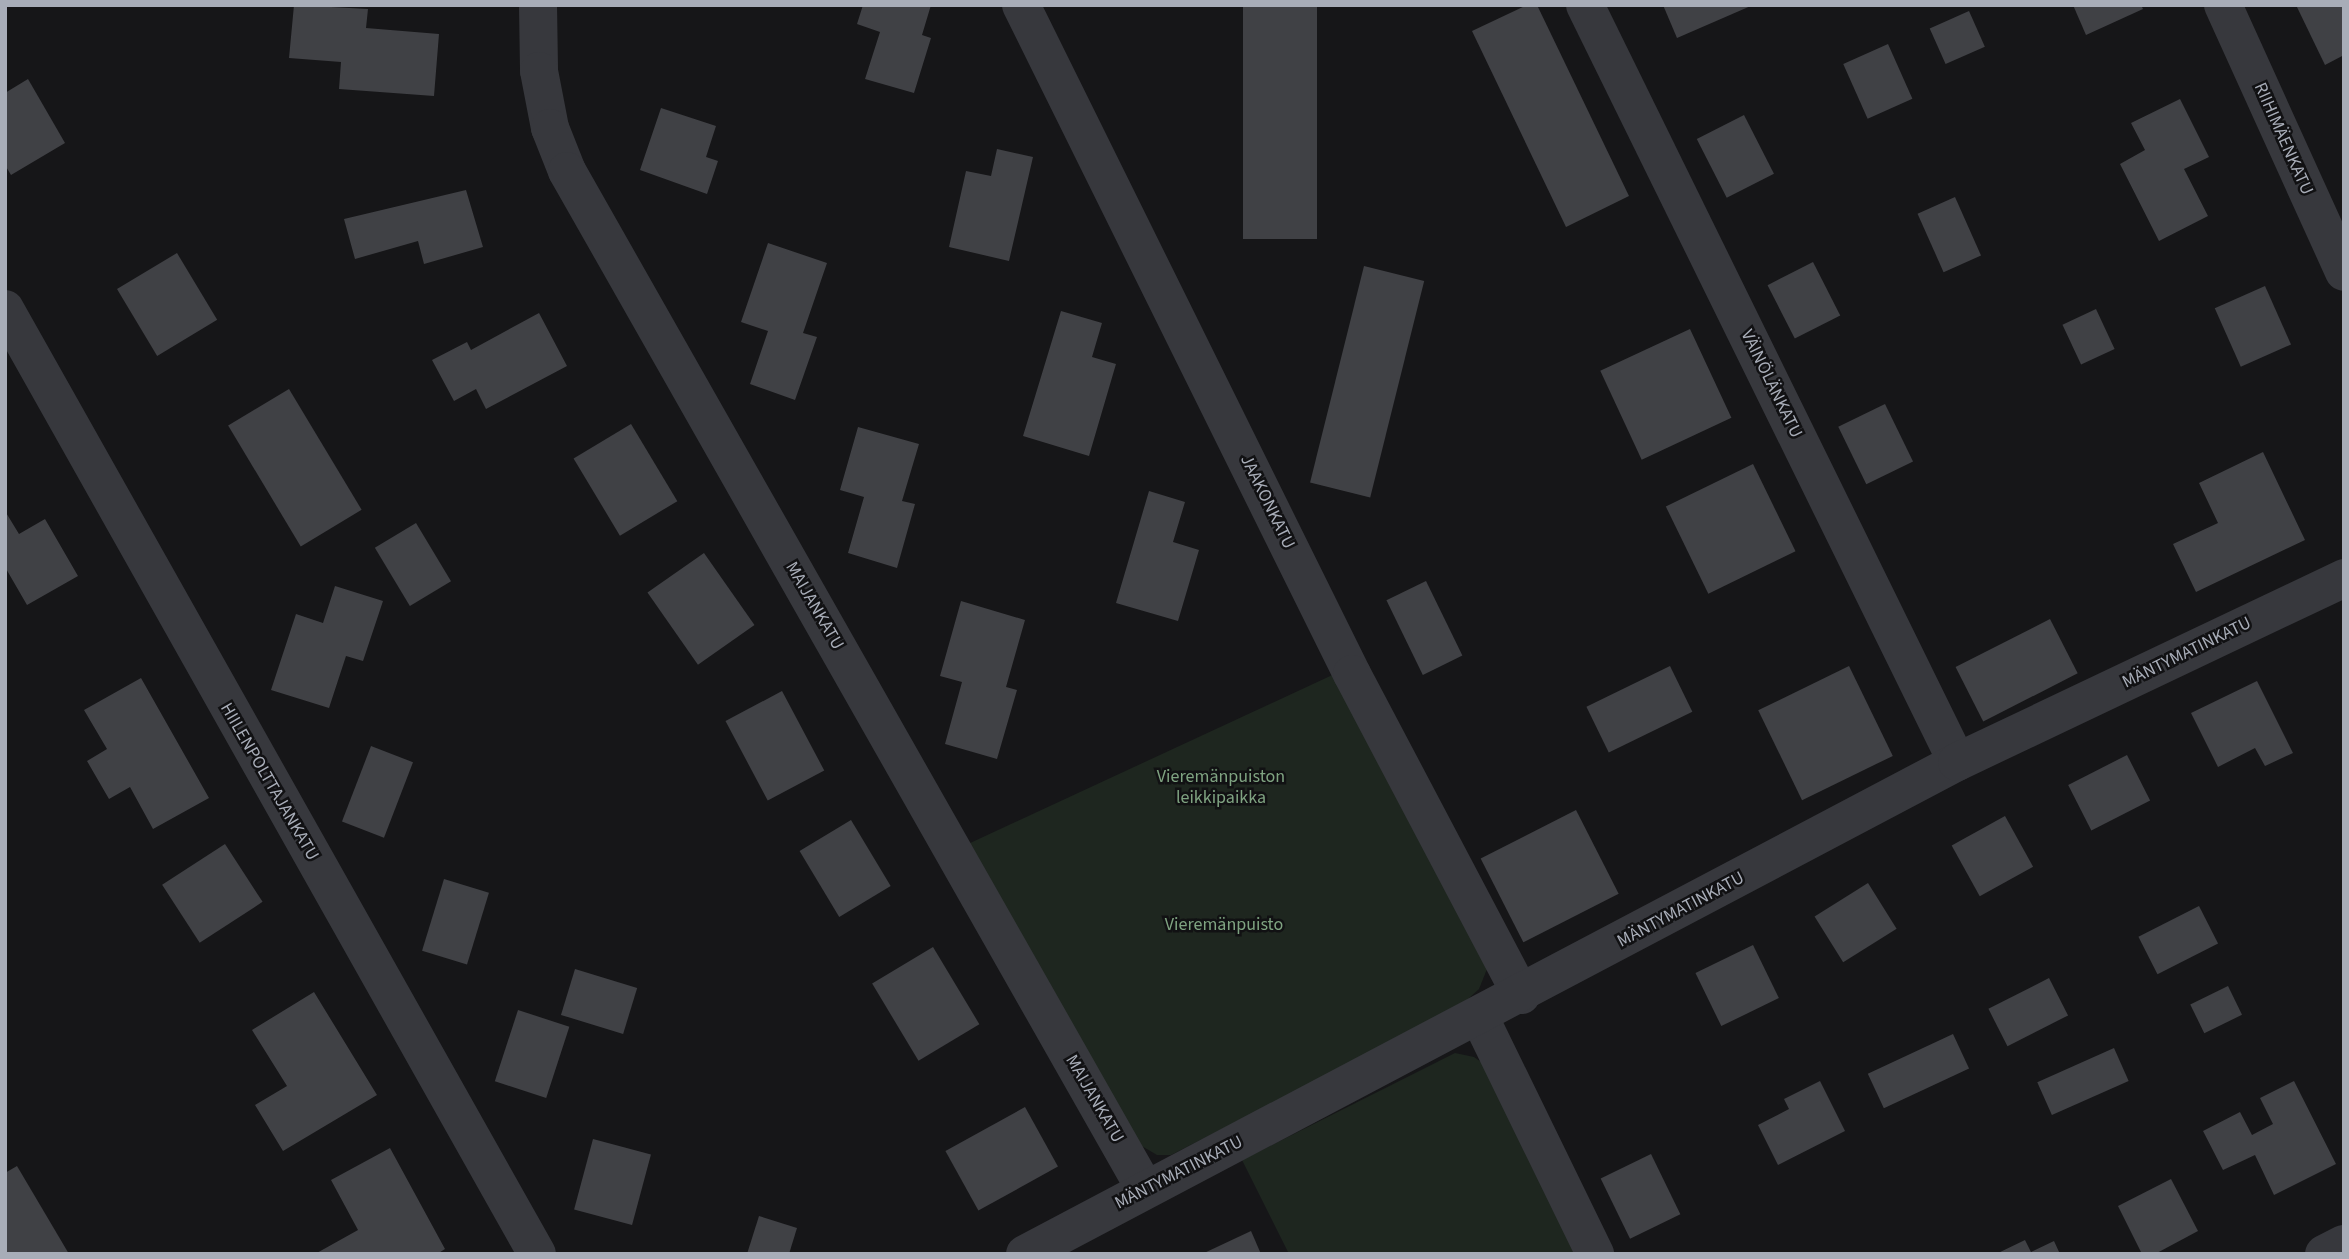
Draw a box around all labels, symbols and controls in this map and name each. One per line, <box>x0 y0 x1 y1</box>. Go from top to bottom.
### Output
street label: RIIHIMÄENKATU <box>2249 80 2317 198</box>
street label: VÄINÖLÄNKATU <box>1736 326 1806 442</box>
street label: JAAKONKATU <box>1235 451 1299 553</box>
street label: MAIJANKATU <box>780 558 848 654</box>
street label: MÄNTYMATINKATU <box>2119 612 2255 694</box>
street label: HIILENPOLTTAJANKATU <box>215 699 323 865</box>
park label: Vieremänpuiston leikkipaikka <box>1157 767 1285 810</box>
street label: MÄNTYMATINKATU <box>1614 867 1748 953</box>
park label: Vieremänpuisto <box>1165 914 1283 936</box>
street label: MAIJANKATU <box>1060 1051 1128 1147</box>
street label: MÄNTYMATINKATU <box>1111 1131 1247 1215</box>

